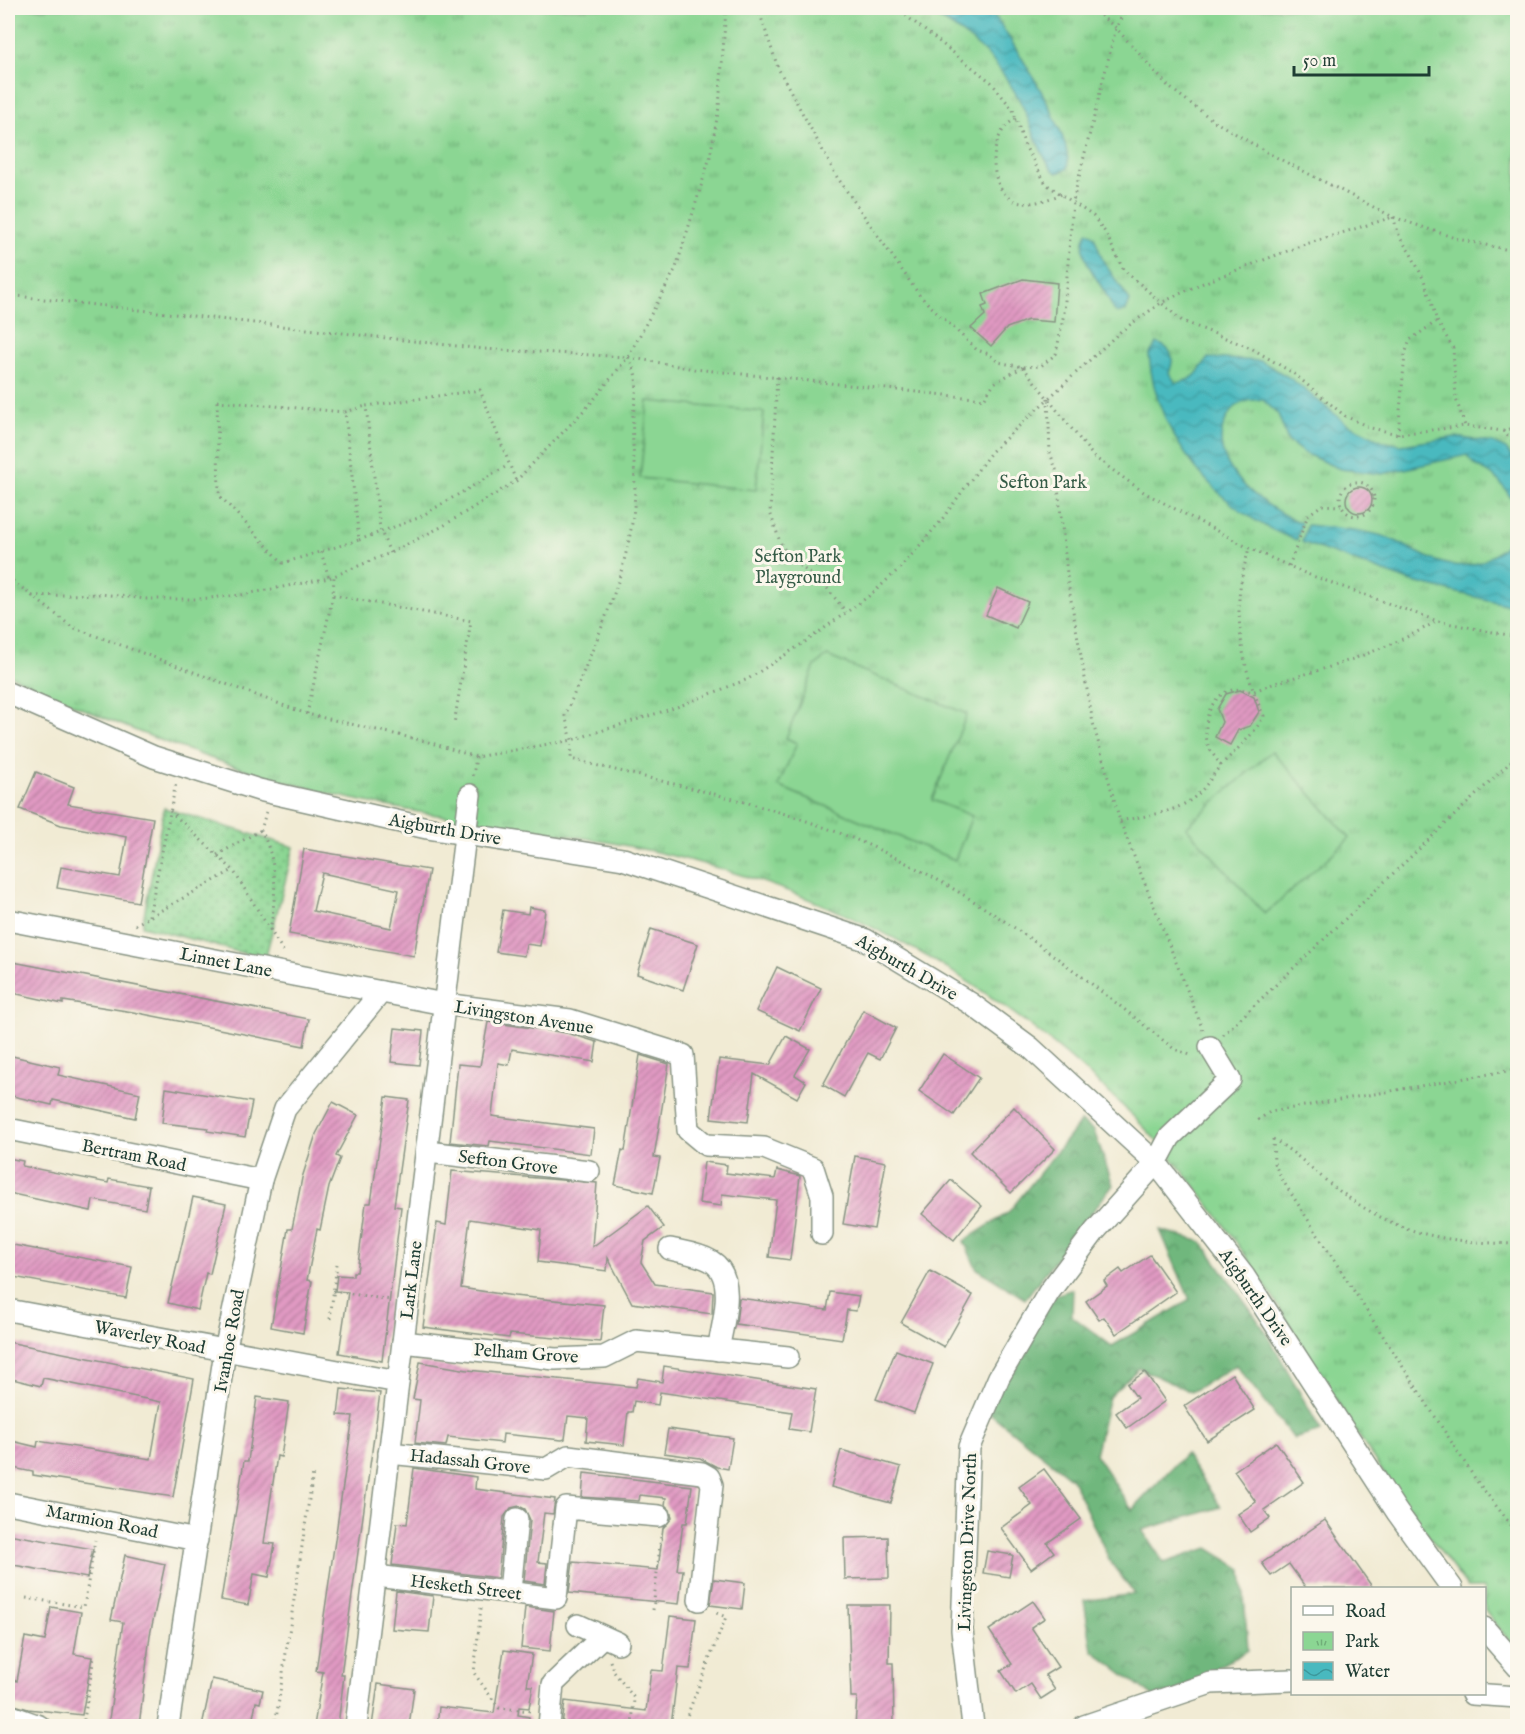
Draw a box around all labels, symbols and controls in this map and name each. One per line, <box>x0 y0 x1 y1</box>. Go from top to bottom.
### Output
scale bar <box>1294 39 1429 77</box>
text: 50 m <box>1303 50 1336 73</box>
park label: Sefton Park <box>999 472 1087 495</box>
park label: Sefton Park Playground <box>754 546 842 590</box>
street label: Aigburth Drive <box>386 809 503 852</box>
street label: Aigburth Drive <box>850 929 961 1007</box>
street label: Linnet Lane <box>178 943 274 984</box>
street label: Livingston Avenue <box>453 996 595 1041</box>
street label: Bertram Road <box>80 1135 188 1178</box>
street label: Sefton Grove <box>457 1146 559 1181</box>
street label: Lark Lane <box>396 1240 429 1321</box>
street label: Aigburth Drive <box>1212 1244 1297 1351</box>
street label: Ivanhoe Road <box>210 1287 251 1395</box>
street label: Waverley Road <box>92 1316 208 1361</box>
street label: Pelham Grove <box>473 1339 579 1370</box>
street label: Hadassah Grove <box>408 1445 531 1480</box>
street label: Livingston Drive North <box>954 1452 983 1632</box>
street label: Marmion Road <box>44 1500 160 1545</box>
street label: Hesketh Street <box>409 1570 523 1607</box>
legend <box>1291 1587 1486 1695</box>
text: Road <box>1345 1601 1386 1624</box>
text: Park <box>1345 1631 1380 1654</box>
text: Water <box>1345 1661 1390 1684</box>

